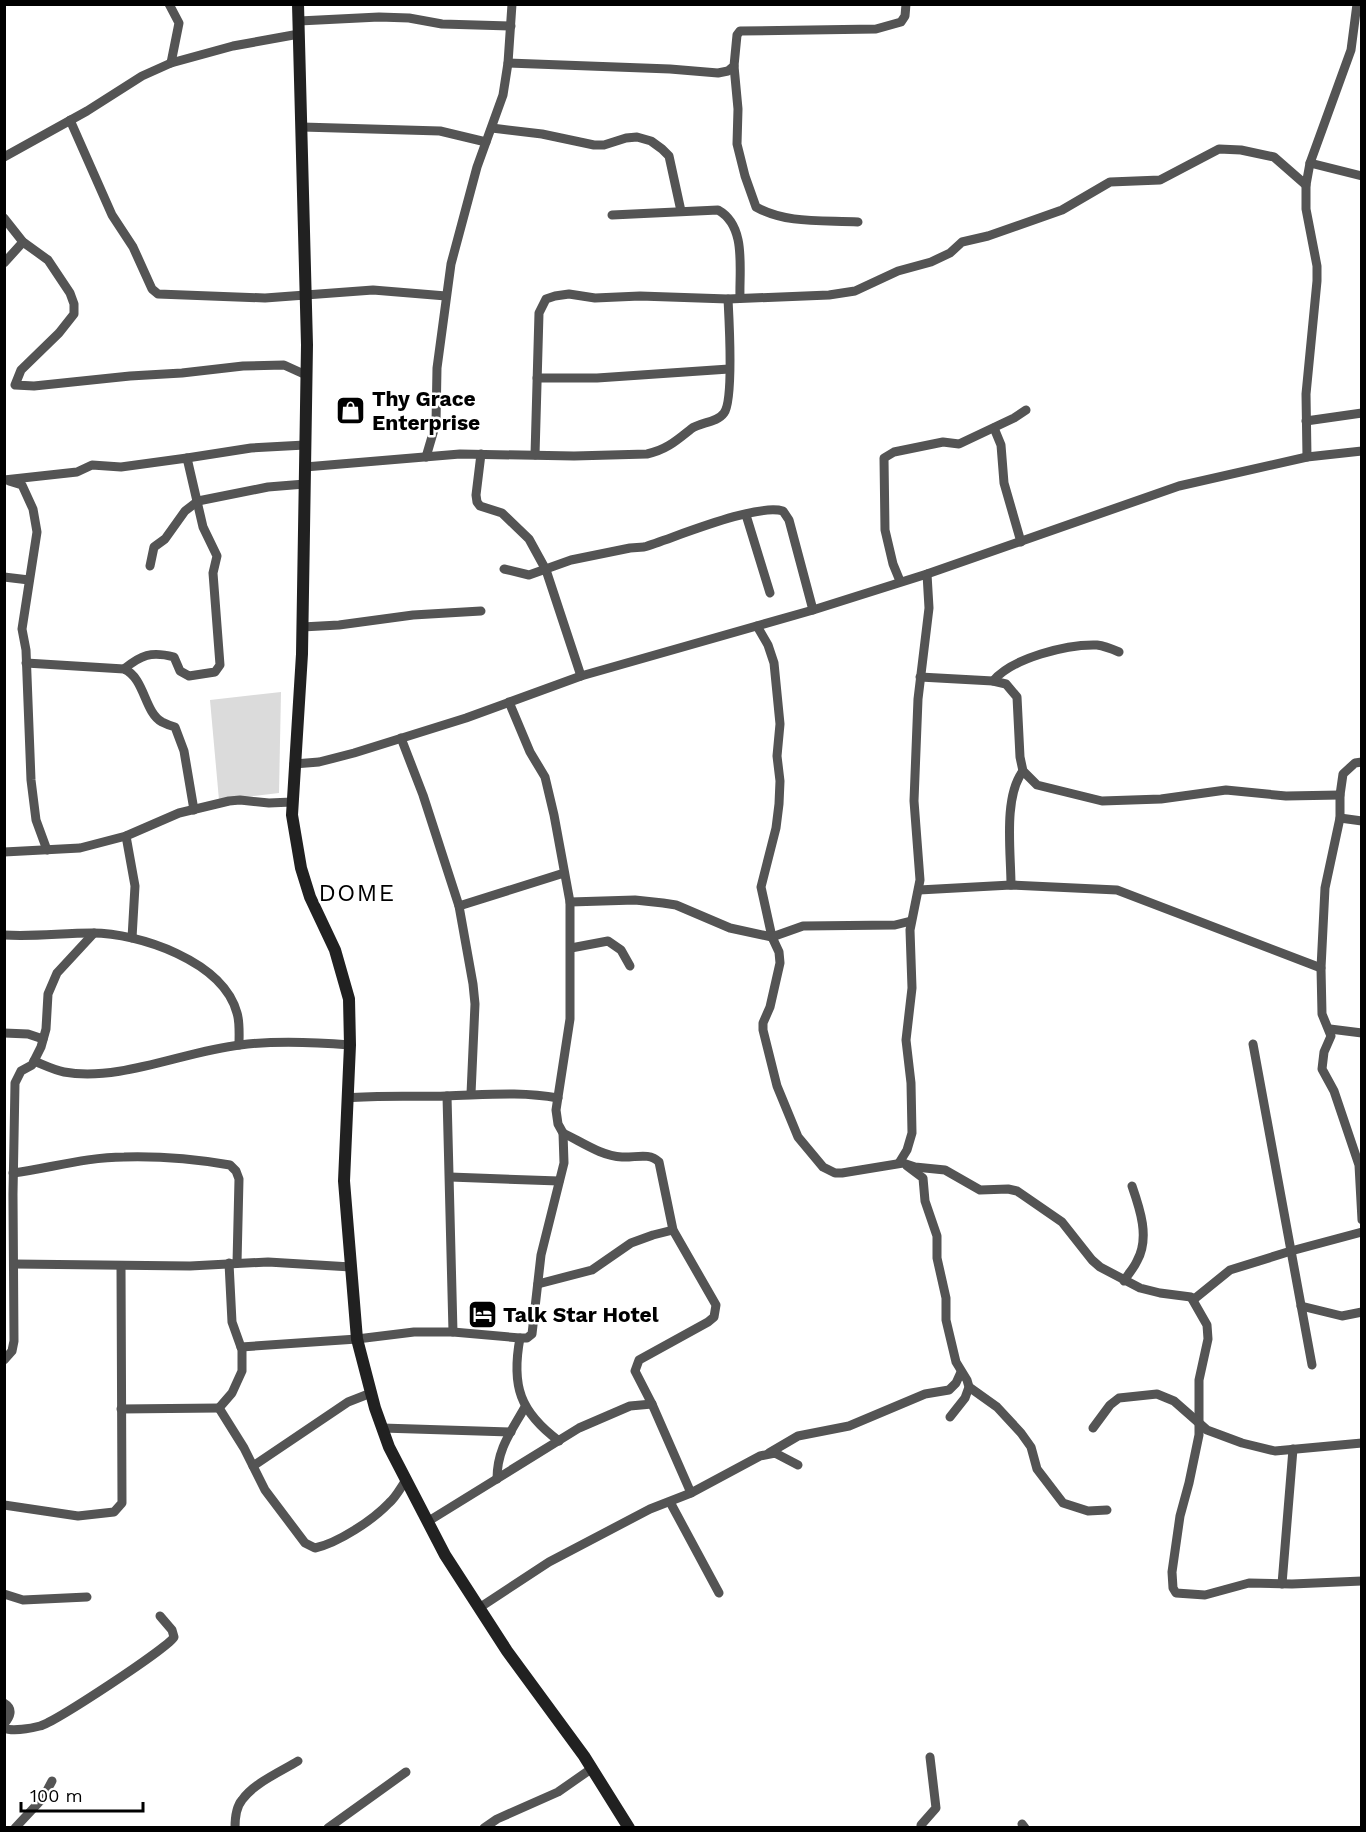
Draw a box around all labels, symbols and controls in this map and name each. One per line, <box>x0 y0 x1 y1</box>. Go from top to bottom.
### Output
place label: Thy Grace Enterprise <box>372 386 480 435</box>
shop icon: Thy Grace Enterprise <box>335 394 367 426</box>
district label: DOME <box>318 879 396 907</box>
hotel icon: Talk Star Hotel <box>466 1298 498 1330</box>
place label: Talk Star Hotel <box>503 1302 659 1327</box>
scale bar <box>21 1775 142 1813</box>
text: 100 m <box>30 1785 83 1806</box>

